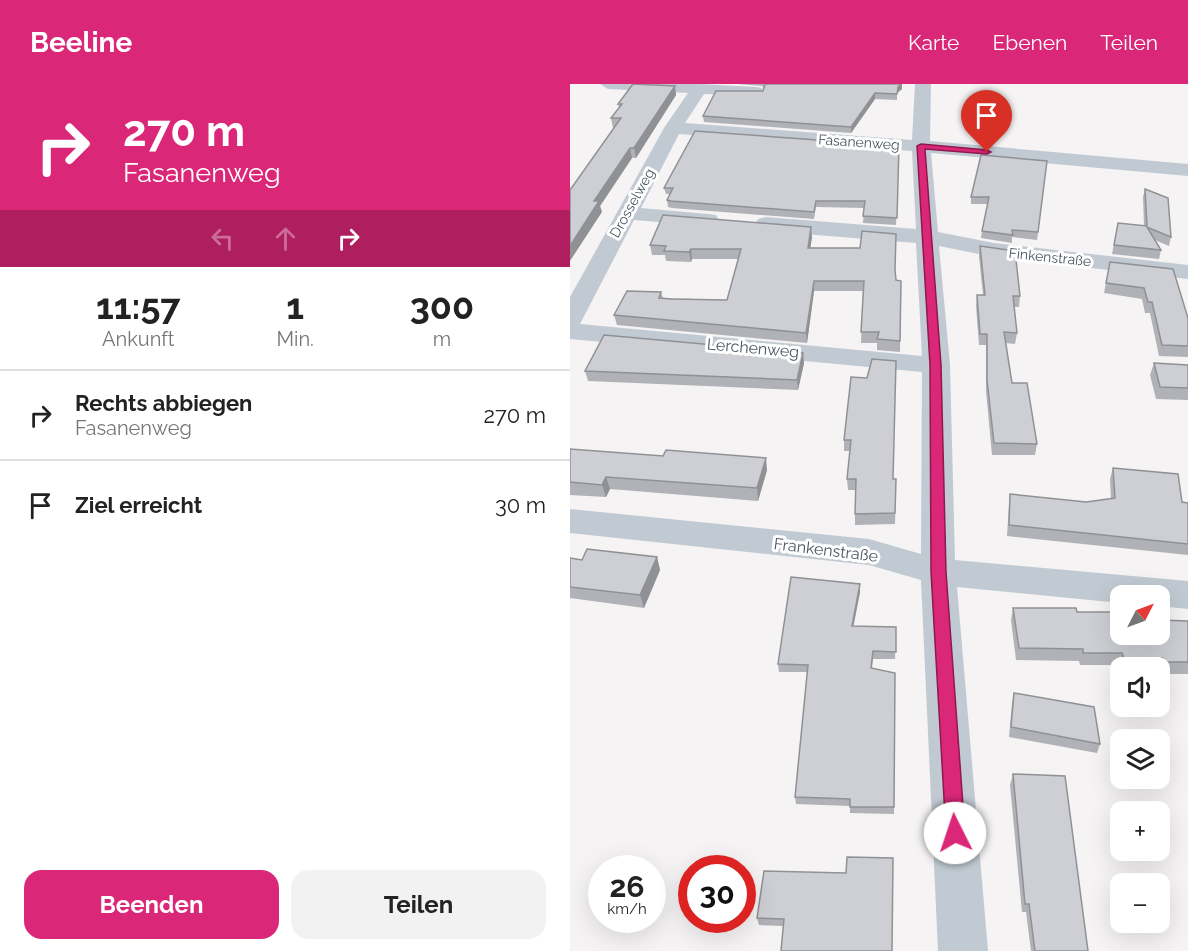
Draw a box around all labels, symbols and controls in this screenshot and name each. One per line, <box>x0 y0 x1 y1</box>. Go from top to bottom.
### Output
text: Beeline <box>30 26 132 59</box>
text: Karte <box>908 30 959 55</box>
text: Ebenen <box>992 30 1067 55</box>
text: Teilen <box>1100 30 1158 55</box>
pin <box>961 90 1012 152</box>
icon: arrive <box>970 99 1003 132</box>
text: 270 m <box>123 107 245 156</box>
icon: right <box>24 108 102 186</box>
street label: Fasanenweg <box>818 131 900 153</box>
text: Fasanenweg <box>123 157 281 188</box>
street label: Drosselweg <box>606 166 658 240</box>
icon: left <box>206 222 239 255</box>
icon: ahead <box>269 222 302 255</box>
icon: right <box>332 222 365 255</box>
street label: Finkenstraße <box>1008 245 1092 269</box>
text: 11:57 <box>96 285 181 327</box>
text: 1 <box>286 285 304 327</box>
text: 300 <box>410 285 474 327</box>
text: Ankunft <box>102 327 175 351</box>
text: Min. <box>276 327 314 351</box>
text: m <box>433 327 451 351</box>
street label: Lerchenweg <box>706 335 800 361</box>
text: Rechts abbiegen <box>75 390 252 416</box>
icon: right <box>24 399 57 432</box>
text: 270 m <box>484 402 546 428</box>
text: Fasanenweg <box>75 416 192 440</box>
icon: arrive <box>24 489 57 522</box>
text: Ziel erreicht <box>75 492 202 518</box>
text: 30 m <box>495 492 546 518</box>
street label: Frankenstraße <box>773 534 879 566</box>
north arrow <box>1110 585 1170 645</box>
map controls <box>1110 585 1170 933</box>
button: sound <box>1110 657 1170 717</box>
button: layers <box>1110 729 1170 789</box>
position arrow <box>923 801 987 865</box>
button: + <box>1110 801 1170 861</box>
speed limit sign: 30 <box>678 855 756 933</box>
text: 26 <box>609 869 645 904</box>
button: Beenden <box>24 870 279 939</box>
button: Teilen <box>291 870 546 939</box>
button: − <box>1110 873 1170 933</box>
text: km/h <box>607 900 647 918</box>

